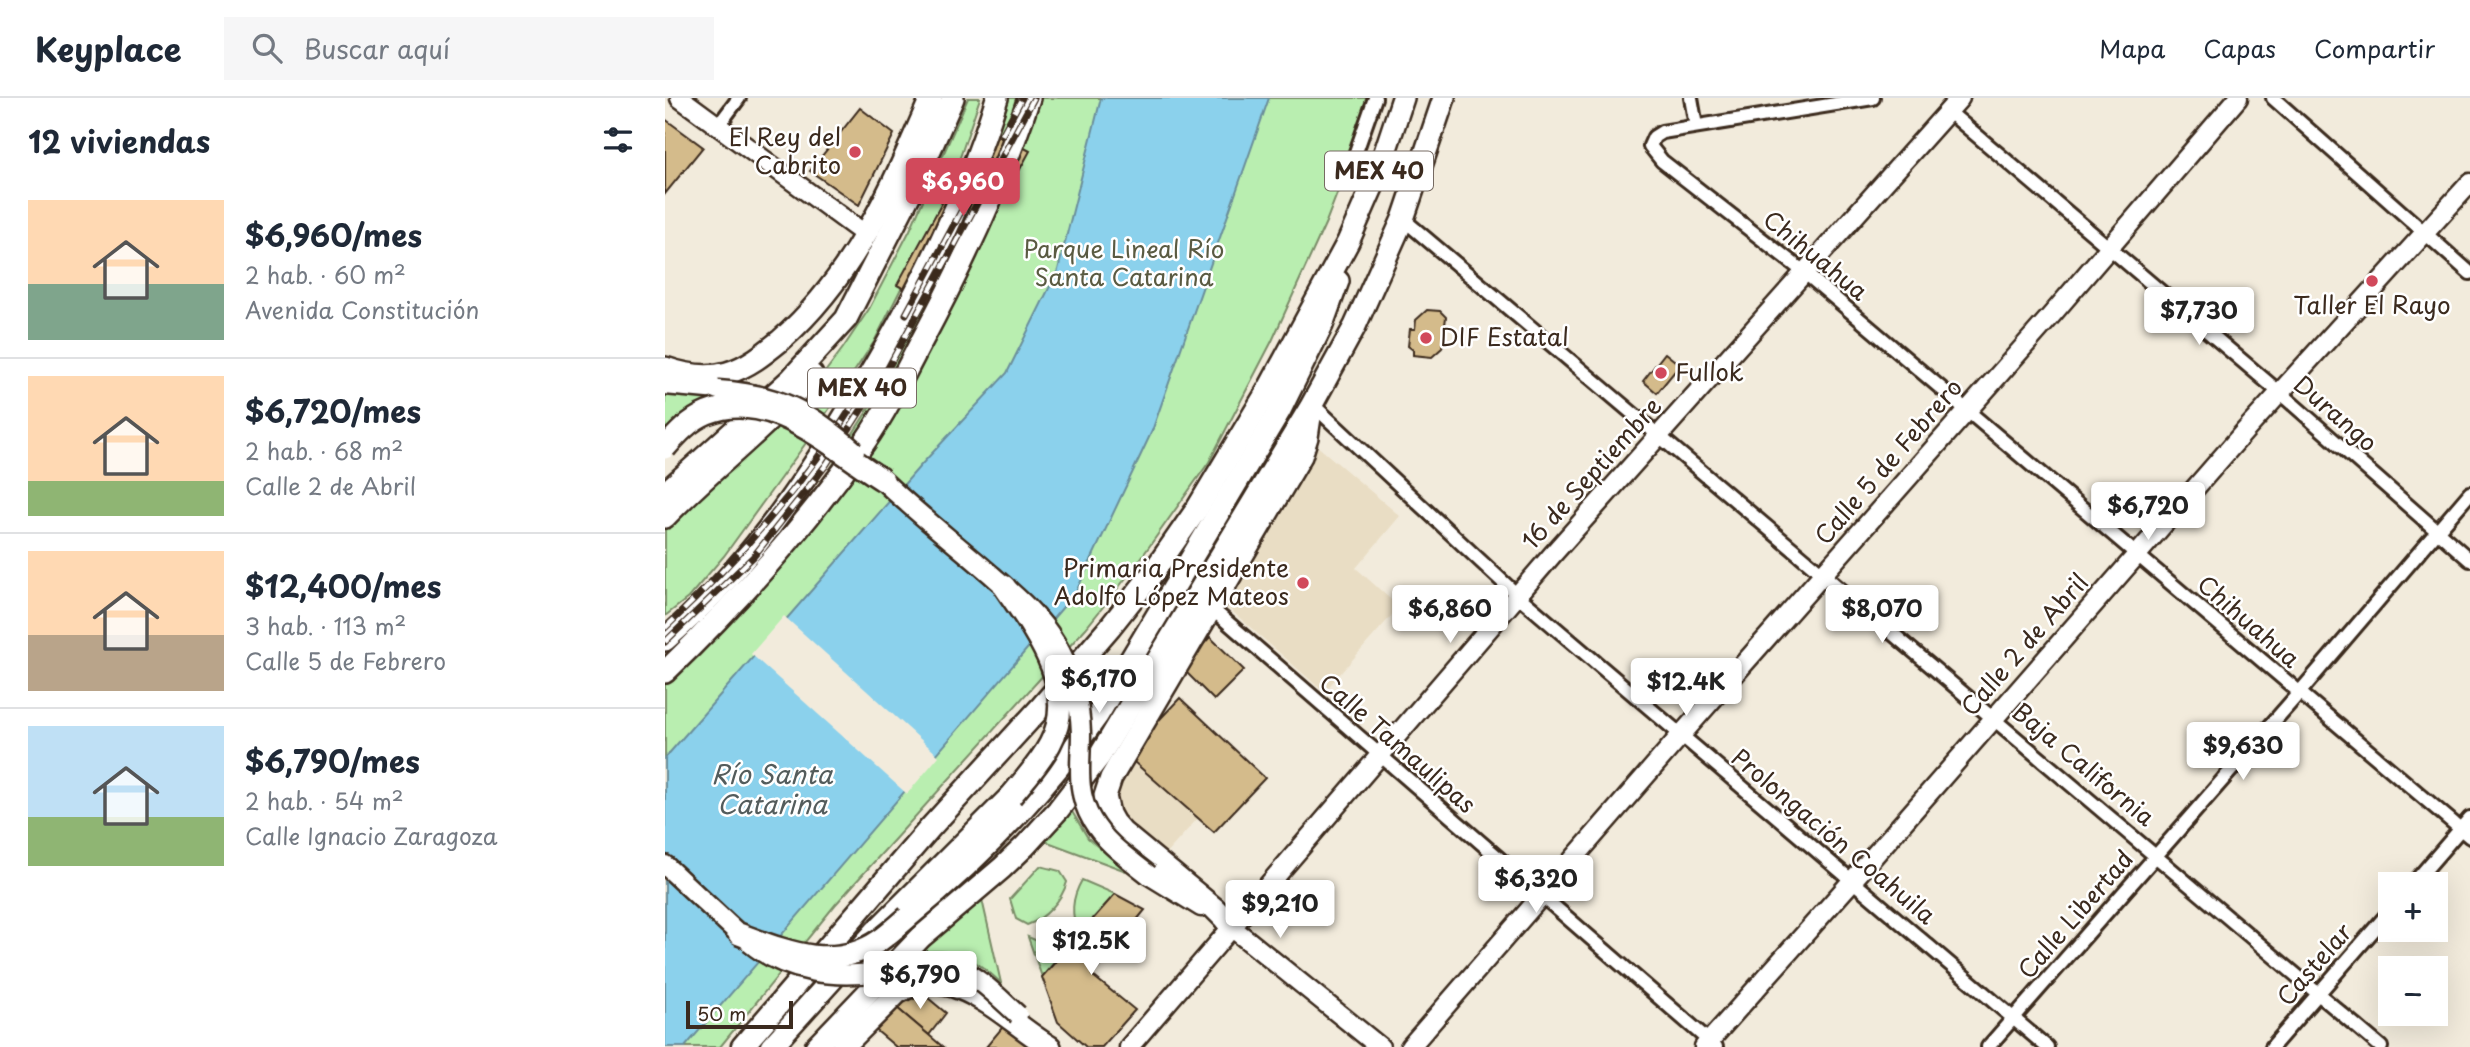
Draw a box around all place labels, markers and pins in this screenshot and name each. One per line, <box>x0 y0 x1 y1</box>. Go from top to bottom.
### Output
place label: El Rey del Cabrito <box>729 118 841 182</box>
marker: El Rey del Cabrito <box>847 144 863 160</box>
pin: $6,960 <box>906 158 1020 218</box>
marker: Taller El Rayo <box>2364 273 2380 289</box>
place label: Taller El Rayo <box>2293 286 2451 322</box>
pin: $7,730 <box>2142 288 2256 347</box>
place label: DIF Estatal <box>1440 318 1569 354</box>
marker: DIF Estatal <box>1418 330 1434 346</box>
place label: Fullok <box>1675 353 1744 389</box>
marker: Fullok <box>1653 365 1669 381</box>
pin: $6,720 <box>2091 482 2205 542</box>
place label: Primaria Presidente Adolfo López Mateos <box>1054 549 1289 613</box>
marker: Primaria Presidente Adolfo López Mateos <box>1295 575 1311 591</box>
pin: $6,860 <box>1393 586 1507 645</box>
pin: $8,070 <box>1825 586 1939 645</box>
pin: $6,170 <box>1042 656 1156 715</box>
pin: $12.4K <box>1629 658 1743 718</box>
pin: $9,630 <box>2186 722 2300 782</box>
pin: $6,320 <box>1479 856 1593 915</box>
pin: $9,210 <box>1223 880 1337 940</box>
pin: $12.5K <box>1034 918 1148 977</box>
pin: $6,790 <box>863 951 977 1011</box>

